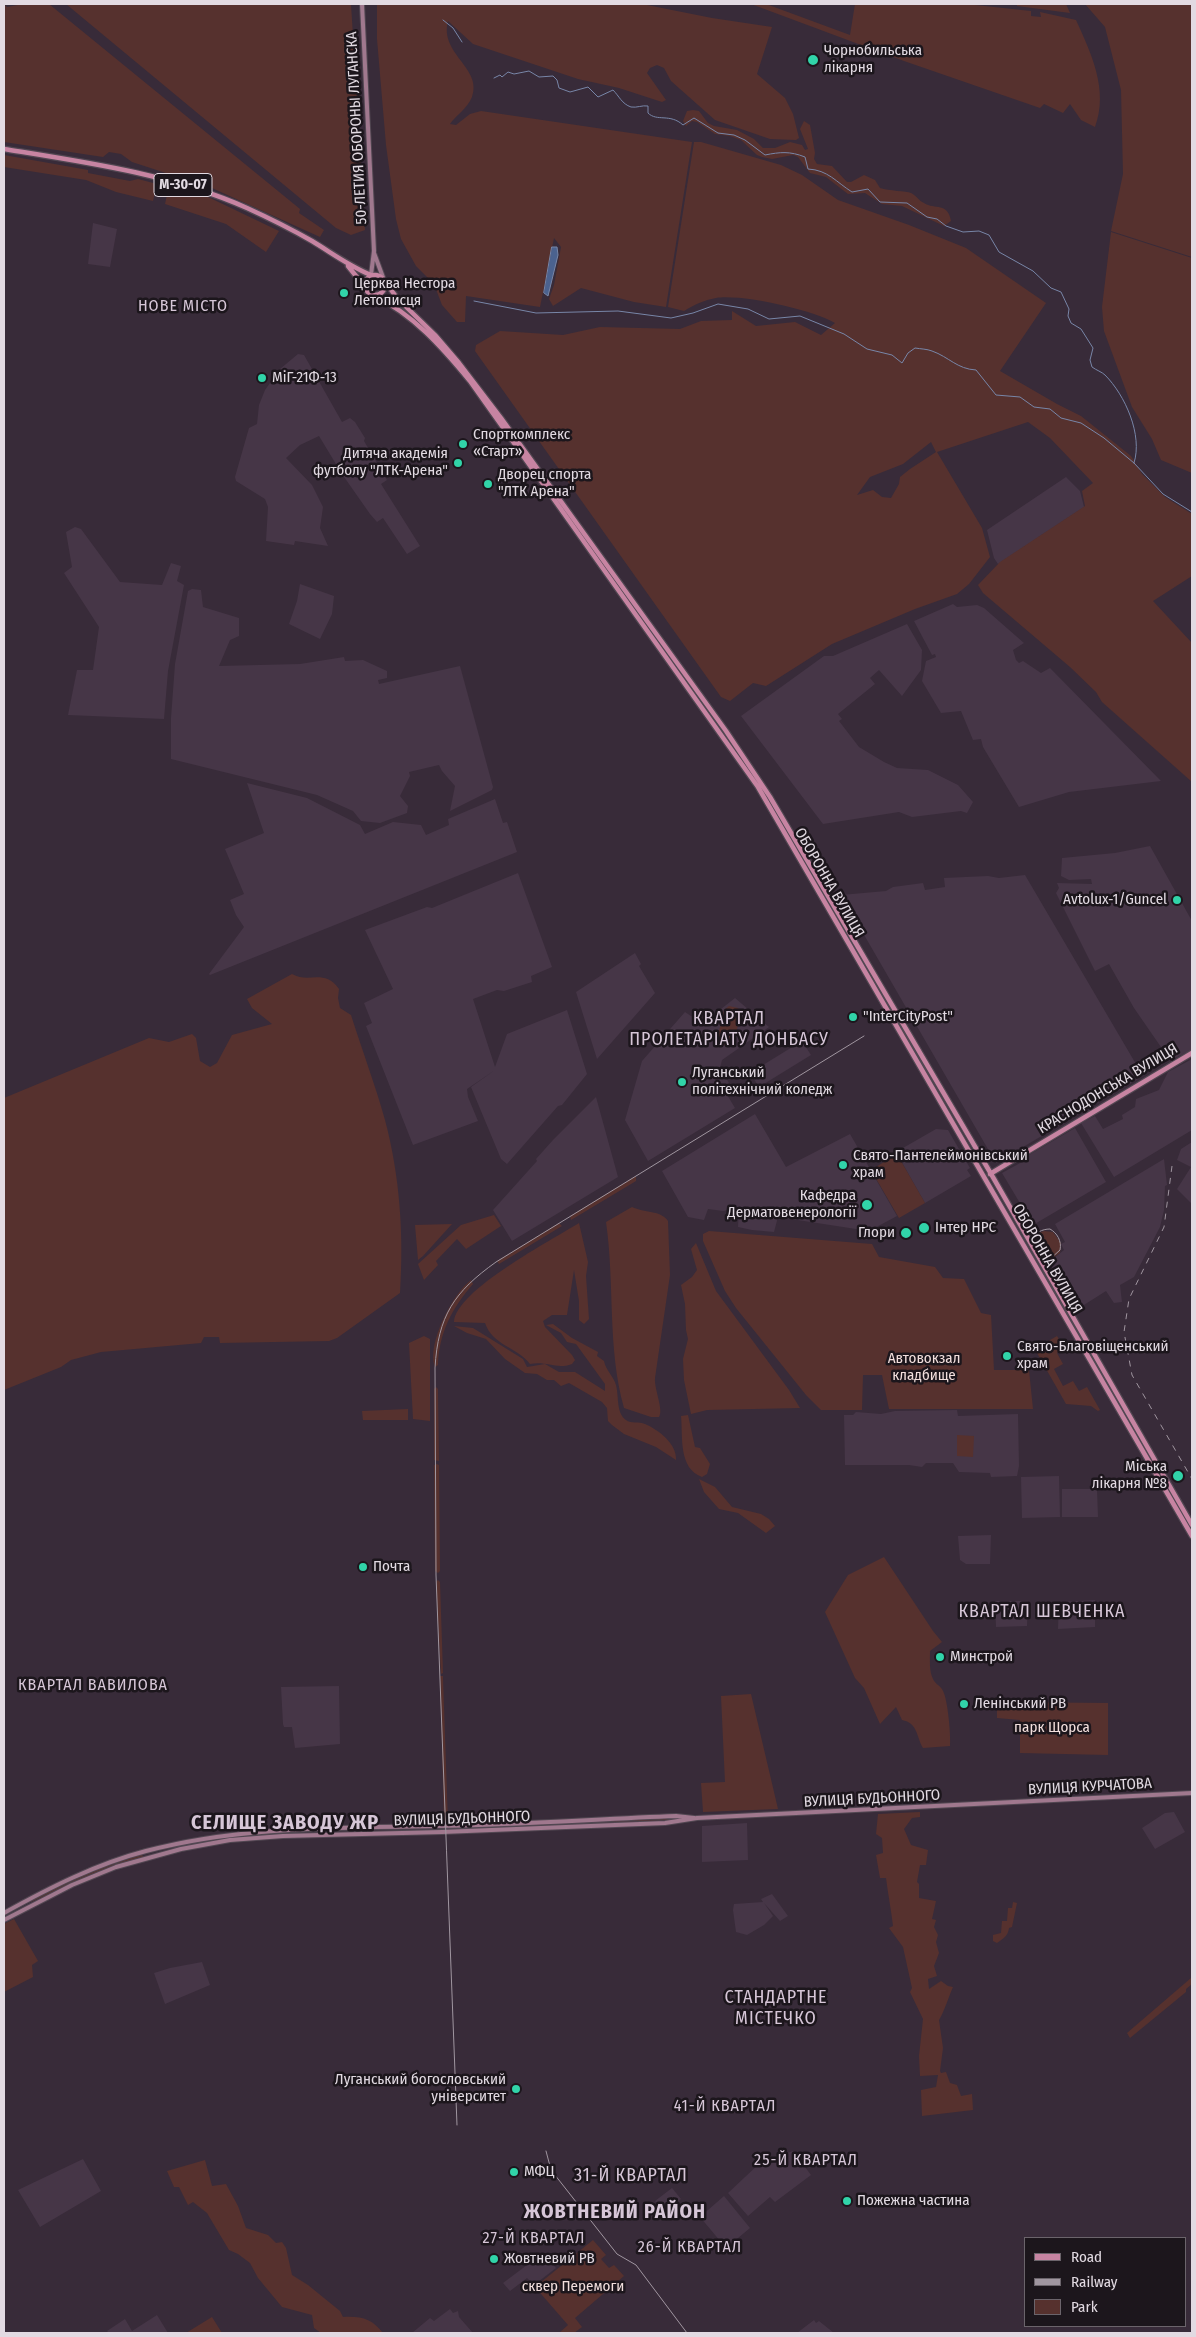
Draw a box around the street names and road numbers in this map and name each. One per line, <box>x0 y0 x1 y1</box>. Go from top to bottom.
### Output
street label: 50-ЛЕТИЯ ОБОРОНЫ ЛУГАНСКА <box>343 31 371 225</box>
road number: М-30-07 <box>154 174 212 196</box>
street label: ОБОРОННА ВУЛИЦЯ <box>790 825 868 941</box>
street label: КРАСНОДОНСЬКА ВУЛИЦЯ <box>1035 1040 1181 1138</box>
street label: ОБОРОННА ВУЛИЦЯ <box>1008 1201 1086 1317</box>
street label: ВУЛИЦЯ КУРЧАТОВА <box>1028 1775 1152 1799</box>
street label: ВУЛИЦЯ БУДЬОННОГО <box>803 1786 941 1812</box>
street label: ВУЛИЦЯ БУДЬОННОГО <box>393 1808 531 1830</box>

